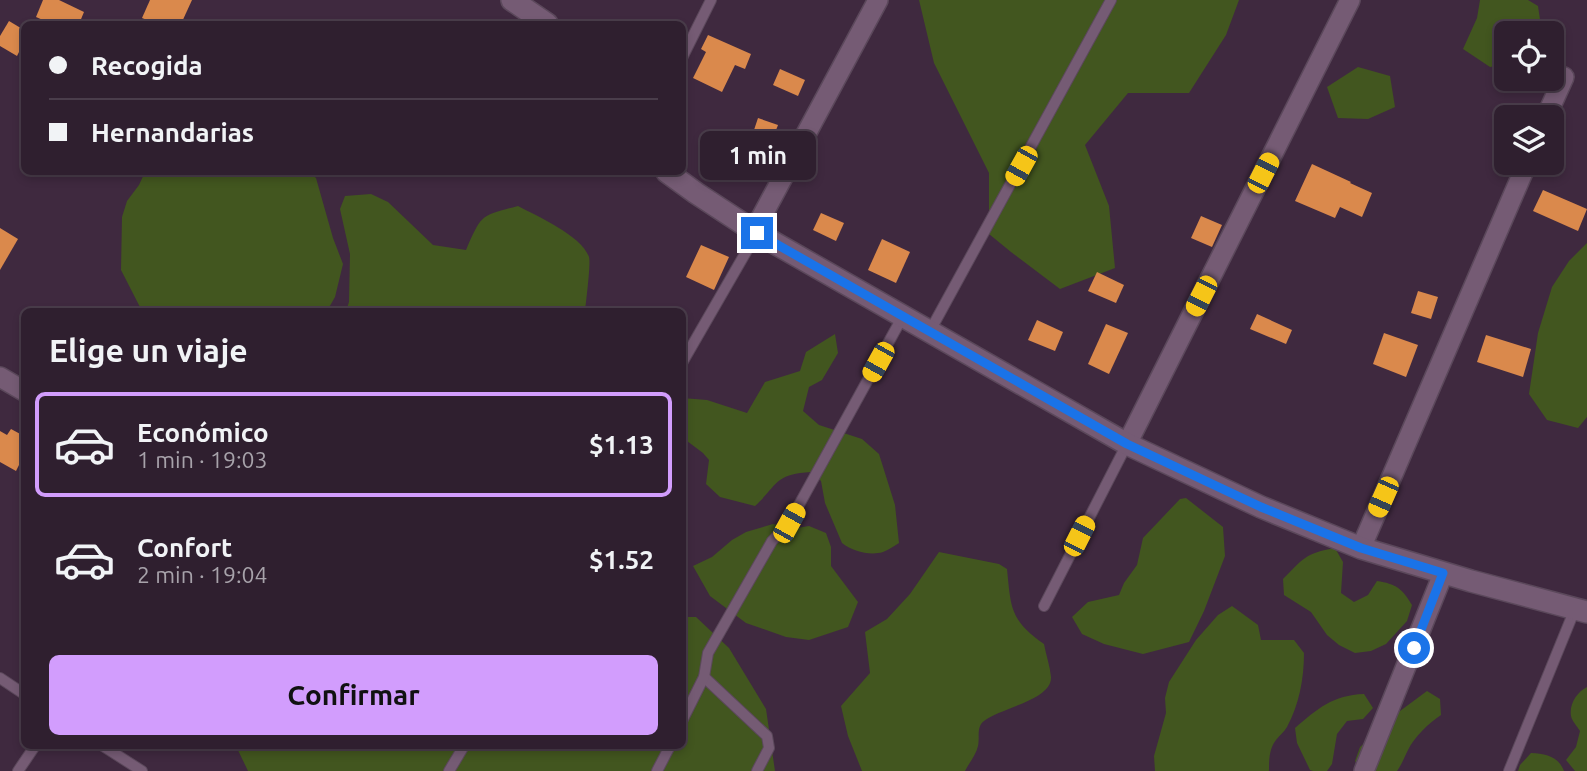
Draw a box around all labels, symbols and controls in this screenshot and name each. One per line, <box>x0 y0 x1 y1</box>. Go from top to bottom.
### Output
map controls <box>1494 21 1564 175</box>
button: locate <box>1494 21 1564 91</box>
text: Recogida <box>91 51 203 80</box>
button: layers <box>1494 105 1564 175</box>
text: Hernandarias <box>91 118 254 147</box>
callout: 1 min <box>699 132 815 180</box>
text: 1 min <box>729 143 787 168</box>
car <box>1002 143 1041 189</box>
car <box>1245 150 1282 196</box>
route end <box>741 217 773 249</box>
car <box>1183 273 1220 319</box>
text: Elige un viaje <box>49 332 248 368</box>
car <box>859 339 898 385</box>
icon: car <box>53 413 116 476</box>
text: Económico <box>137 418 269 447</box>
text: $1.13 <box>589 430 654 459</box>
text: 1 min · 19:03 <box>137 447 268 472</box>
car <box>1365 474 1402 520</box>
car <box>770 500 809 546</box>
car <box>1061 513 1098 559</box>
icon: car <box>53 528 116 591</box>
text: Confort <box>137 533 232 562</box>
text: $1.52 <box>589 545 654 574</box>
text: 2 min · 19:04 <box>137 562 268 587</box>
route start <box>1398 632 1430 664</box>
button: Confirmar <box>49 655 658 735</box>

